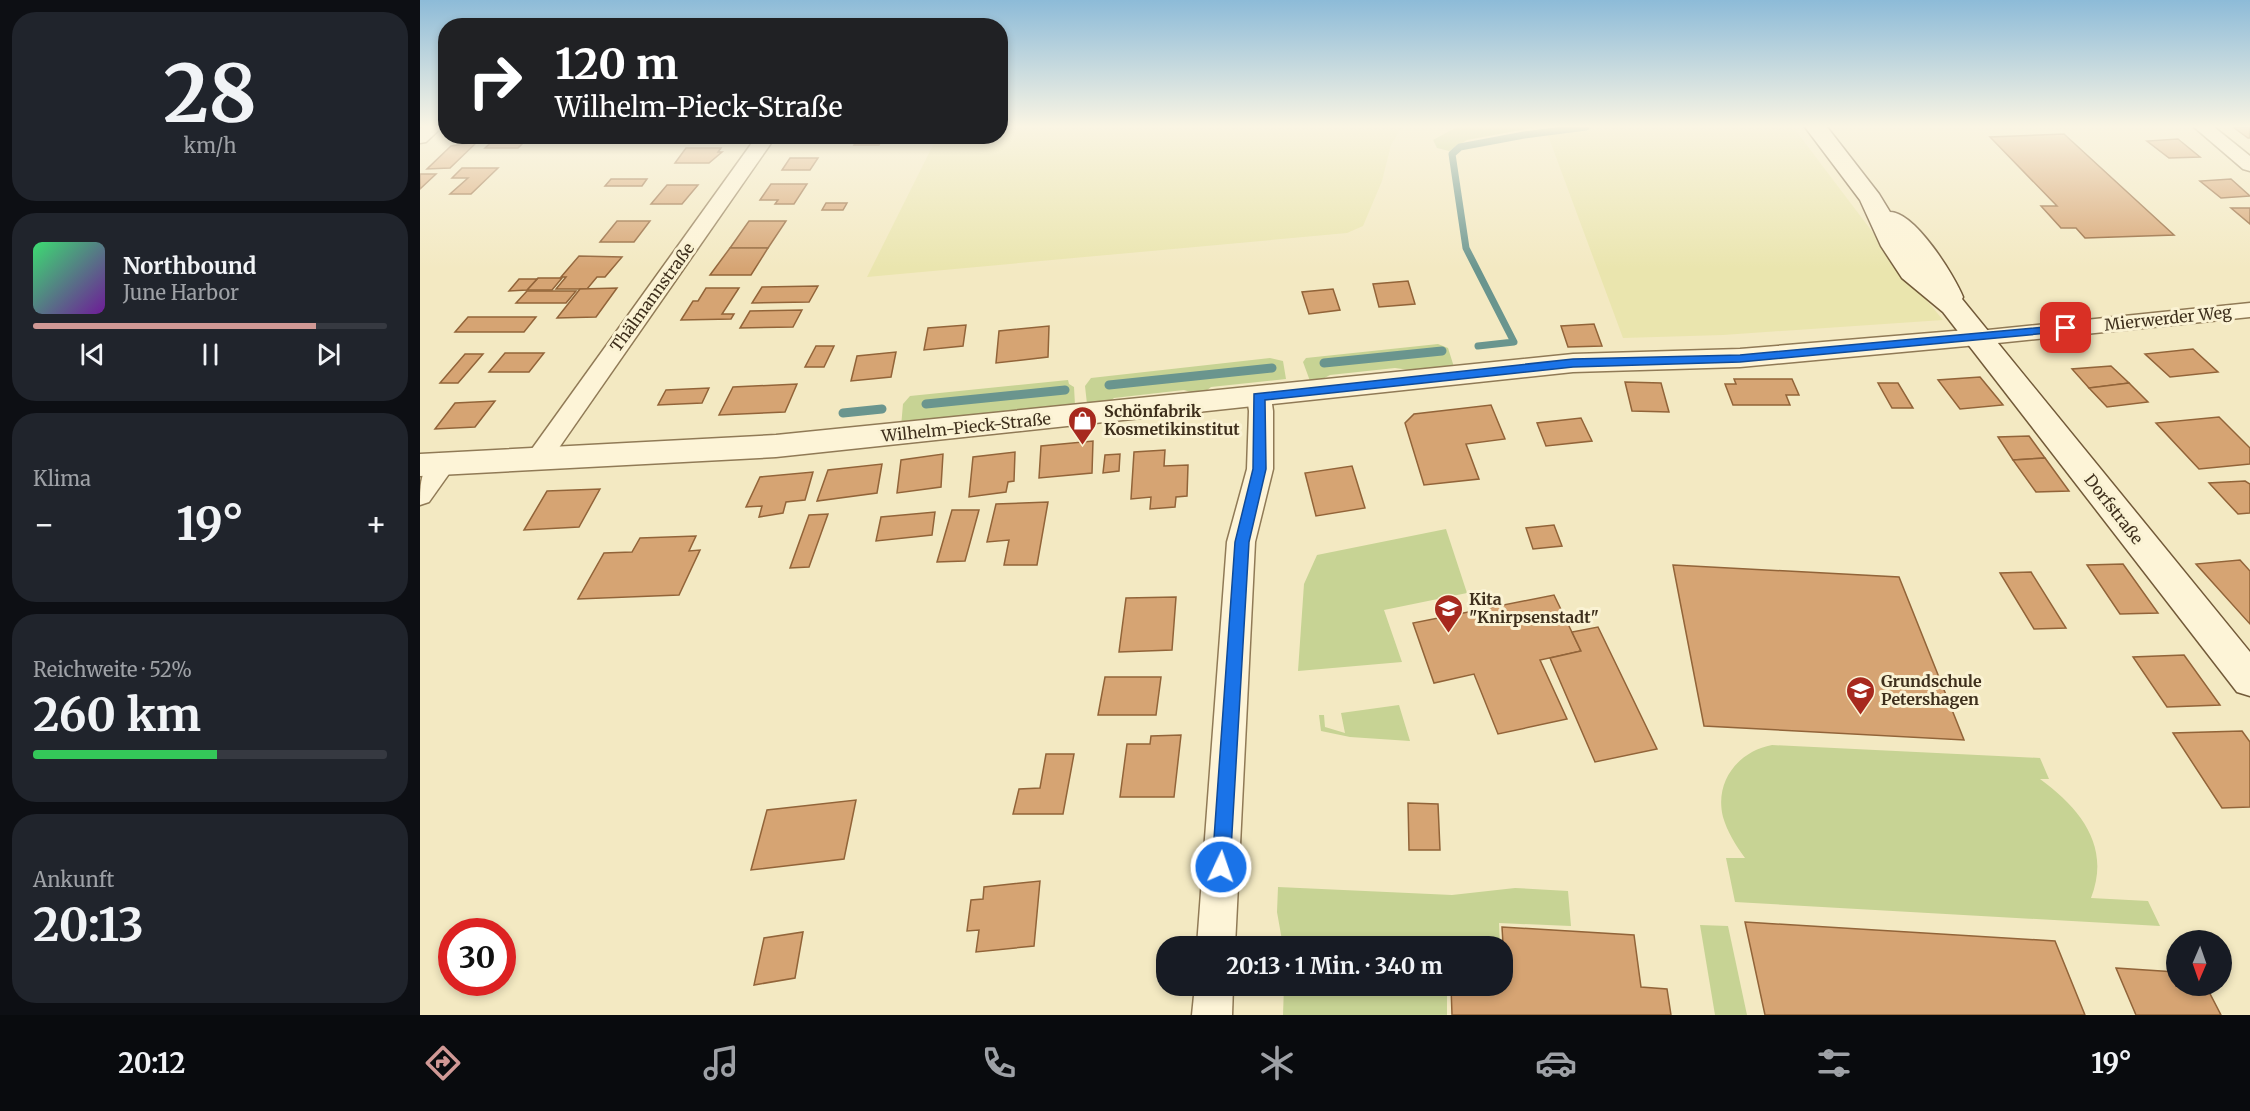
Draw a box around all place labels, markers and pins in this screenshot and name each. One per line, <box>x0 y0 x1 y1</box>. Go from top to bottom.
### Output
pin <box>2040 302 2091 353</box>
place label: Schönfabrik Kosmetikinstitut <box>1104 401 1240 439</box>
shop icon: Schönfabrik Kosmetikinstitut <box>1067 404 1099 446</box>
place label: Kita "Knirpsenstadt" <box>1469 589 1599 627</box>
school or university icon: Kita "Knirpsenstadt" <box>1432 592 1464 634</box>
place label: Grundschule Petershagen <box>1881 671 1982 709</box>
school or university icon: Grundschule Petershagen <box>1844 674 1876 716</box>

